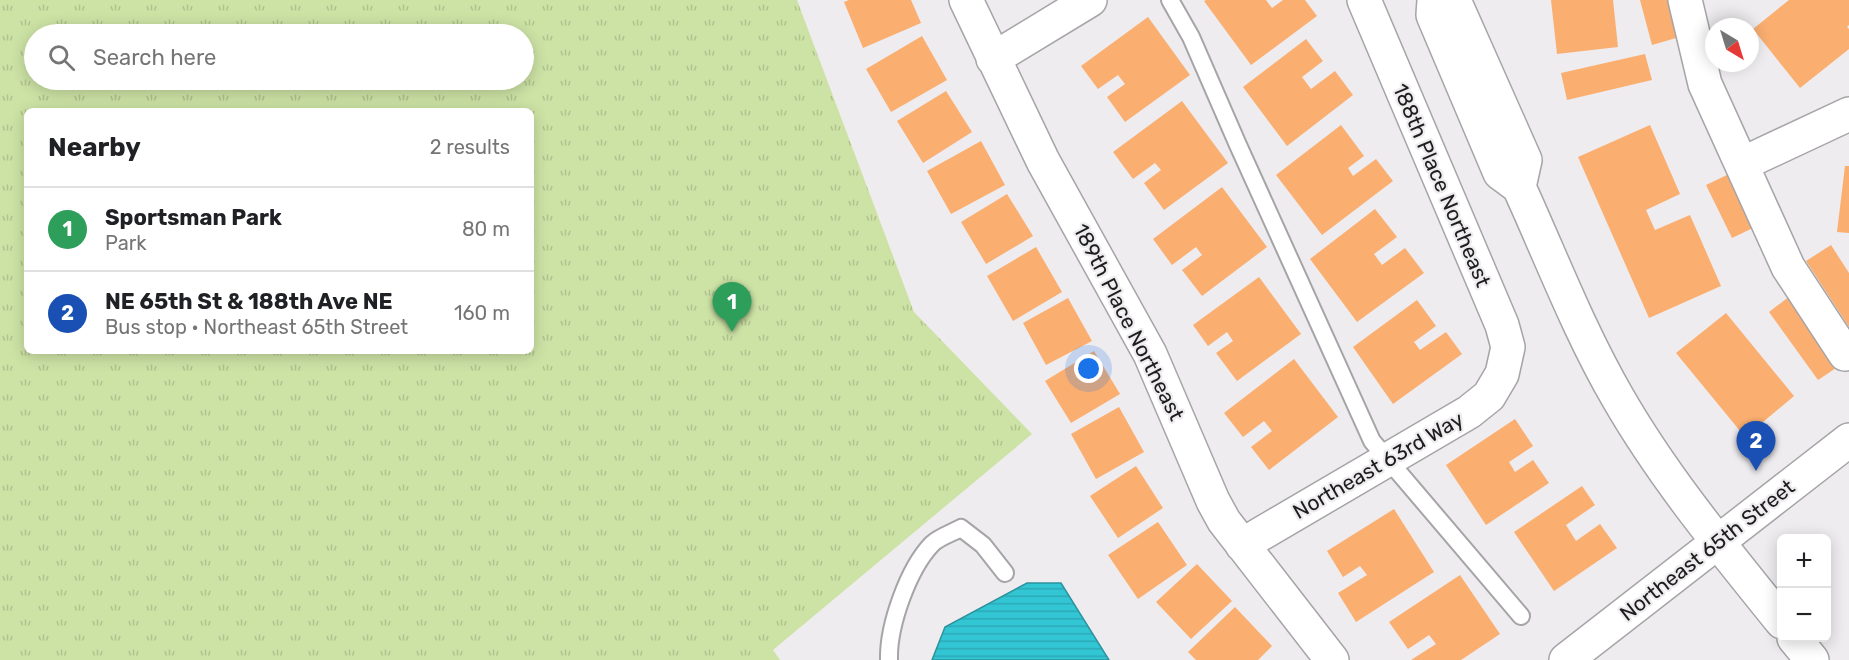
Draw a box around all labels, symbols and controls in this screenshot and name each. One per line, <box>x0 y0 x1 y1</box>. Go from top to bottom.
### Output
north arrow <box>1705 18 1759 72</box>
search box <box>24 24 534 90</box>
icon: search <box>45 41 78 74</box>
text: Search here <box>93 44 216 71</box>
street label: 188th Place Northeast <box>1388 80 1496 290</box>
text: Nearby <box>48 132 141 163</box>
text: 2 results <box>430 135 510 159</box>
text: Sportsman Park <box>105 204 282 231</box>
text: 1 <box>63 217 72 241</box>
text: 80 m <box>462 217 510 241</box>
street label: 189th Place Northeast <box>1068 219 1190 425</box>
text: Park <box>105 231 147 255</box>
pin: 1 <box>712 282 752 332</box>
text: NE 65th St & 188th Ave NE <box>105 288 393 315</box>
text: 2 <box>61 301 74 325</box>
text: 160 m <box>454 301 510 325</box>
text: Bus stop · Northeast 65th Street <box>105 315 408 339</box>
your location <box>1074 354 1103 383</box>
street label: Northeast 63rd Way <box>1288 406 1468 524</box>
pin: 2 <box>1736 422 1776 471</box>
street label: Northeast 65th Street <box>1615 474 1799 626</box>
map controls <box>1777 534 1831 642</box>
button: + <box>1777 534 1831 588</box>
button: − <box>1777 588 1831 642</box>

